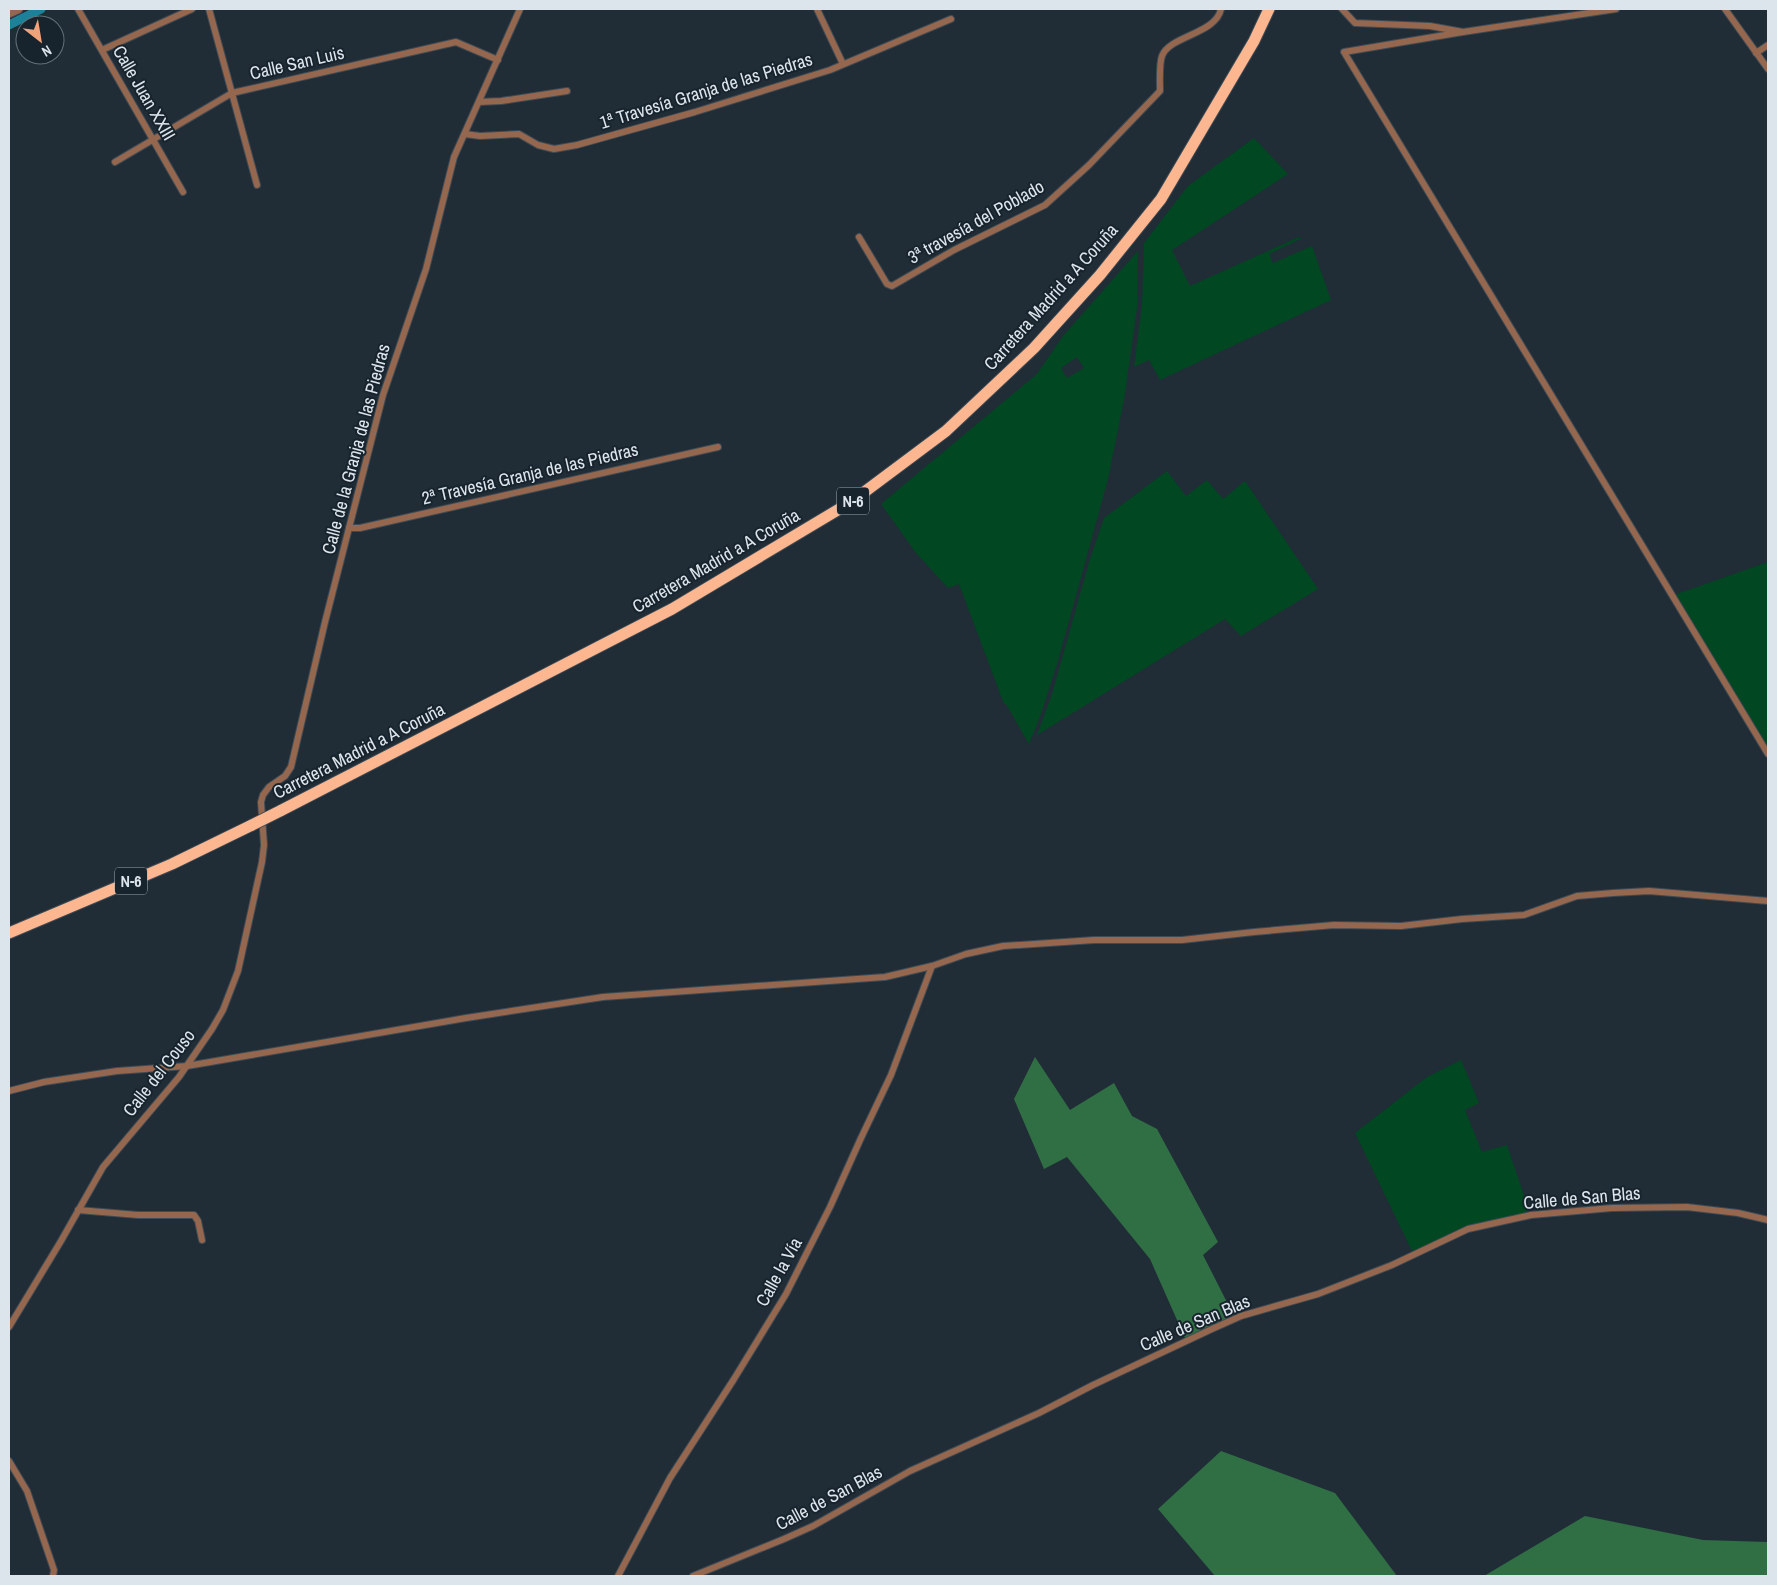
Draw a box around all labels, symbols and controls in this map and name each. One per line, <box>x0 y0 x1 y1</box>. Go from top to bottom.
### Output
north arrow <box>15 15 65 65</box>
street label: Calle San Luis <box>247 40 346 85</box>
text: N <box>39 41 55 61</box>
street label: Calle Juan XXIII <box>107 41 182 145</box>
street label: 1ª Travesía Granja de las Piedras <box>596 46 815 135</box>
street label: 3ª travesía del Poblado <box>903 174 1048 269</box>
street label: Carretera Madrid a A Coruña <box>978 218 1123 375</box>
street label: Calle de la Granja de las Piedras <box>315 341 396 557</box>
street label: 2ª Travesía Granja de las Piedras <box>419 436 640 511</box>
road number: N-6 <box>837 488 869 514</box>
street label: Carretera Madrid a A Coruña <box>627 502 804 619</box>
street label: Carretera Madrid a A Coruña <box>269 696 449 805</box>
road number: N-6 <box>115 868 147 894</box>
street label: Calle del Couso <box>117 1024 201 1121</box>
street label: Calle de San Blas <box>1522 1180 1641 1215</box>
street label: Calle la Vía <box>749 1233 808 1311</box>
street label: Calle de San Blas <box>1136 1288 1254 1357</box>
street label: Calle de San Blas <box>771 1459 886 1536</box>

